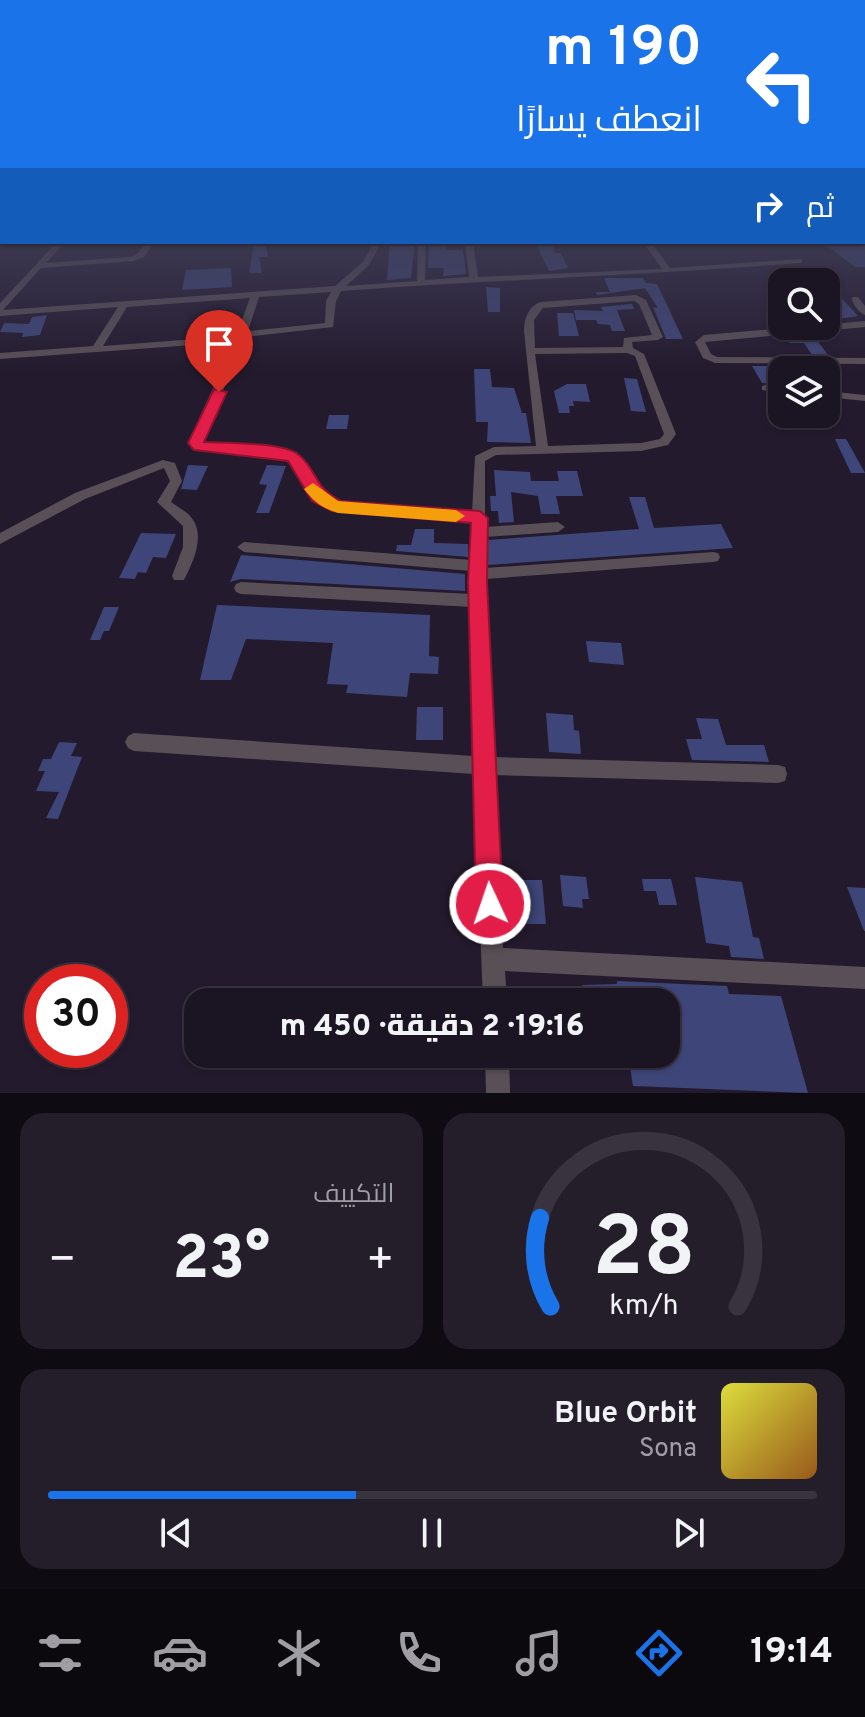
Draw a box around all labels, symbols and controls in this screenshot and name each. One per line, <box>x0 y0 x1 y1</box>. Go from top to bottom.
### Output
text: 190 m <box>545 15 702 85</box>
icon: left <box>730 32 834 136</box>
text: انعطف يسارًا <box>516 99 702 145</box>
icon: right <box>746 184 790 228</box>
text: ثم <box>806 191 834 228</box>
map controls <box>768 268 840 428</box>
button: search <box>768 268 840 340</box>
pin <box>185 310 253 392</box>
icon: arrive <box>197 322 241 366</box>
button: layers <box>768 356 840 428</box>
position arrow <box>448 862 532 946</box>
speed limit sign: 30 <box>24 964 128 1068</box>
text: 19:16 · 2 دقيقة · 450 m <box>280 1009 584 1046</box>
text: التكييف <box>313 1179 395 1212</box>
text: 28 <box>592 1200 695 1305</box>
text: 23° <box>172 1224 270 1300</box>
text: − <box>48 1234 76 1290</box>
text: + <box>366 1234 395 1290</box>
text: km/h <box>609 1289 678 1325</box>
text: Blue Orbit <box>554 1396 697 1433</box>
text: Sona <box>639 1433 697 1466</box>
icon: previous <box>154 1511 198 1555</box>
icon: pause <box>410 1511 454 1555</box>
icon: next <box>667 1511 711 1555</box>
icon: filters <box>32 1625 88 1681</box>
icon: car <box>152 1625 208 1681</box>
icon: climate <box>271 1625 327 1681</box>
icon: phone <box>391 1625 447 1681</box>
icon: music <box>511 1625 567 1681</box>
icon: directions <box>631 1625 687 1681</box>
text: 19:14 <box>750 1630 833 1676</box>

